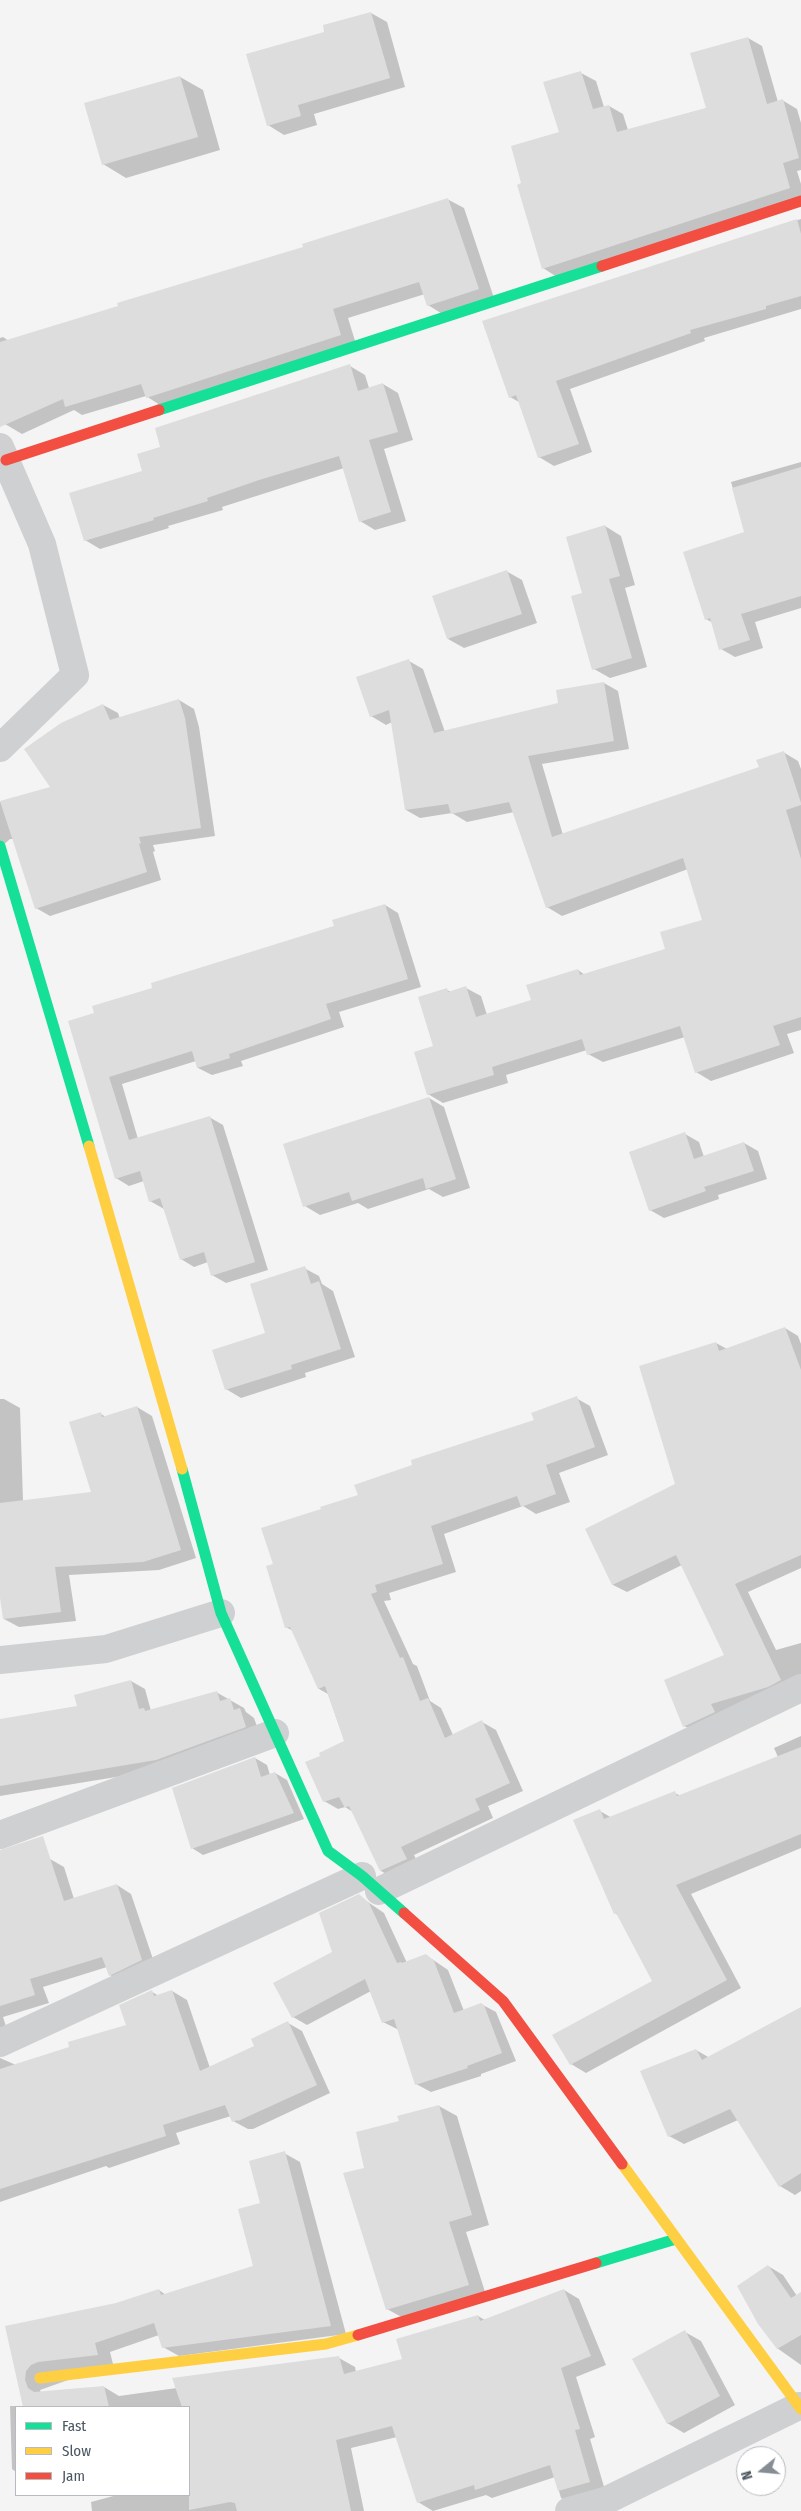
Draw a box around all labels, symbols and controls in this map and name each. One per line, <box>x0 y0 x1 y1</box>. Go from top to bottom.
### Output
legend <box>15 2406 190 2496</box>
text: Fast <box>62 2417 86 2435</box>
text: Slow <box>62 2442 91 2460</box>
north arrow <box>736 2446 786 2496</box>
text: Jam <box>62 2467 85 2485</box>
text: N <box>738 2469 756 2482</box>

